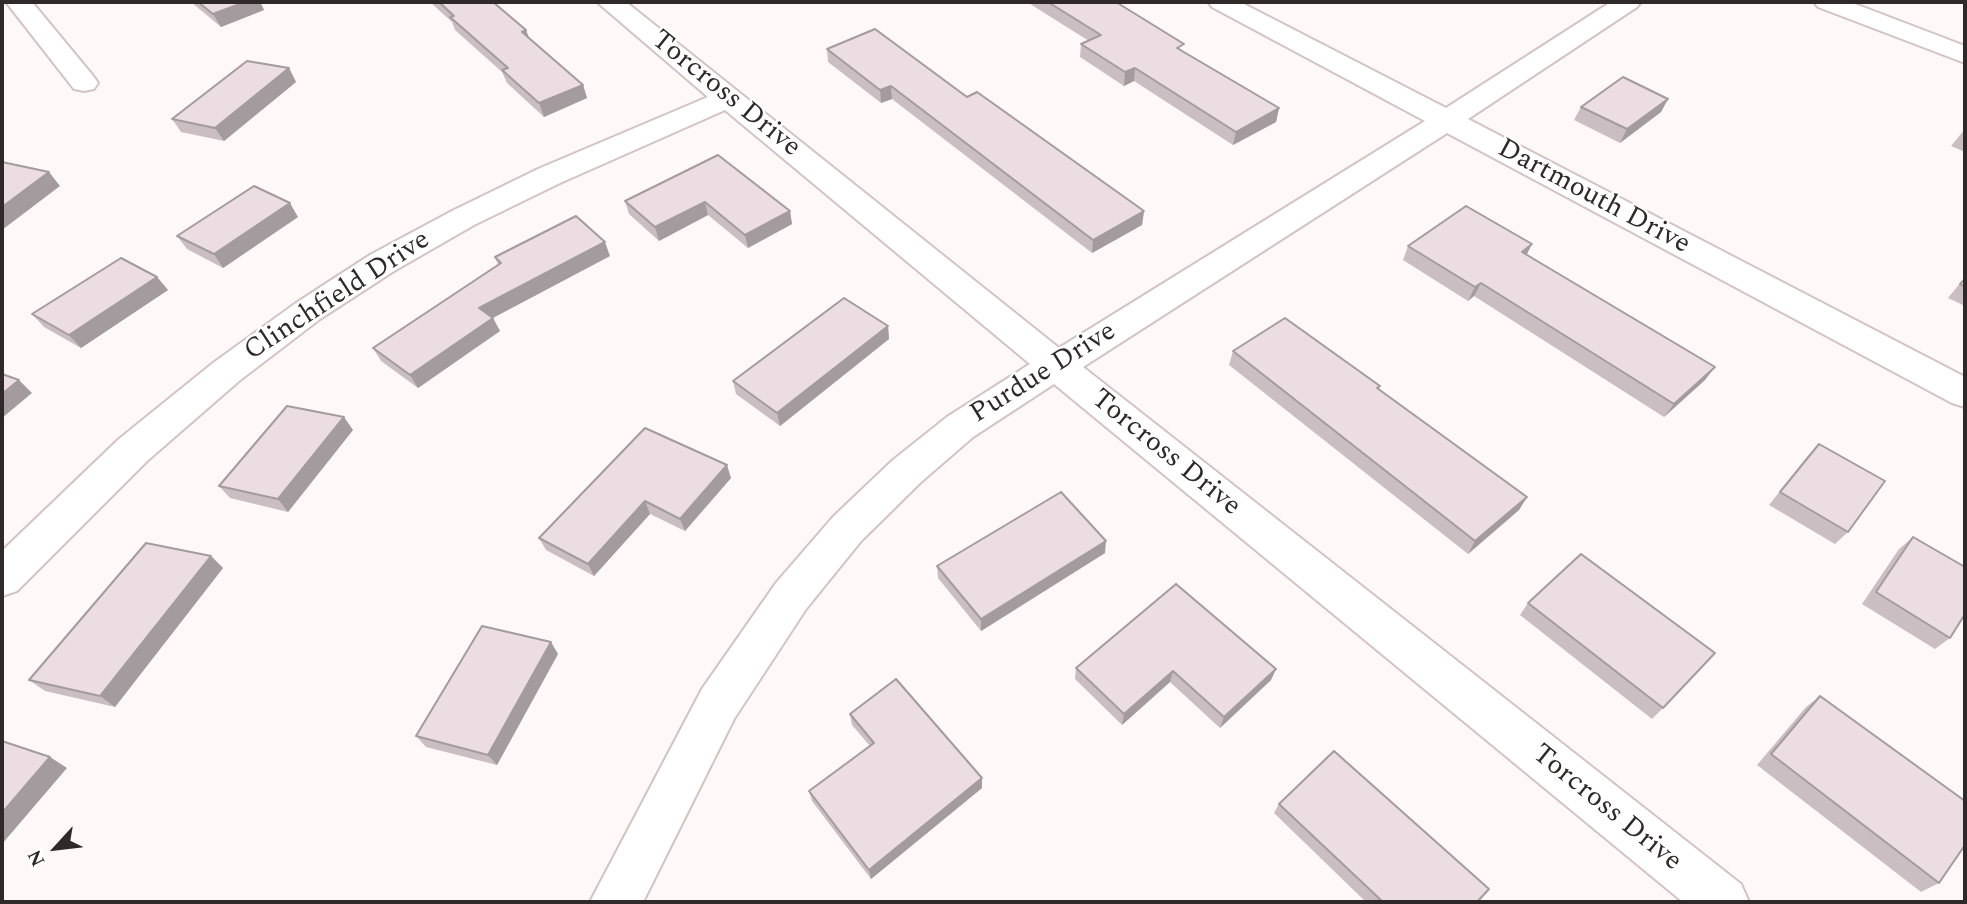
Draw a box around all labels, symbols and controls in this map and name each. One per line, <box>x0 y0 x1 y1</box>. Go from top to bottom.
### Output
street label: Torcross Drive <box>643 24 807 166</box>
street label: Dartmouth Drive <box>1491 133 1695 263</box>
street label: Clinchfield Drive <box>239 224 437 370</box>
street label: Purdue Drive <box>965 316 1123 432</box>
street label: Torcross Drive <box>1083 383 1247 525</box>
street label: Torcross Drive <box>1524 738 1688 880</box>
north arrow <box>21 813 91 883</box>
text: N <box>20 844 53 871</box>

